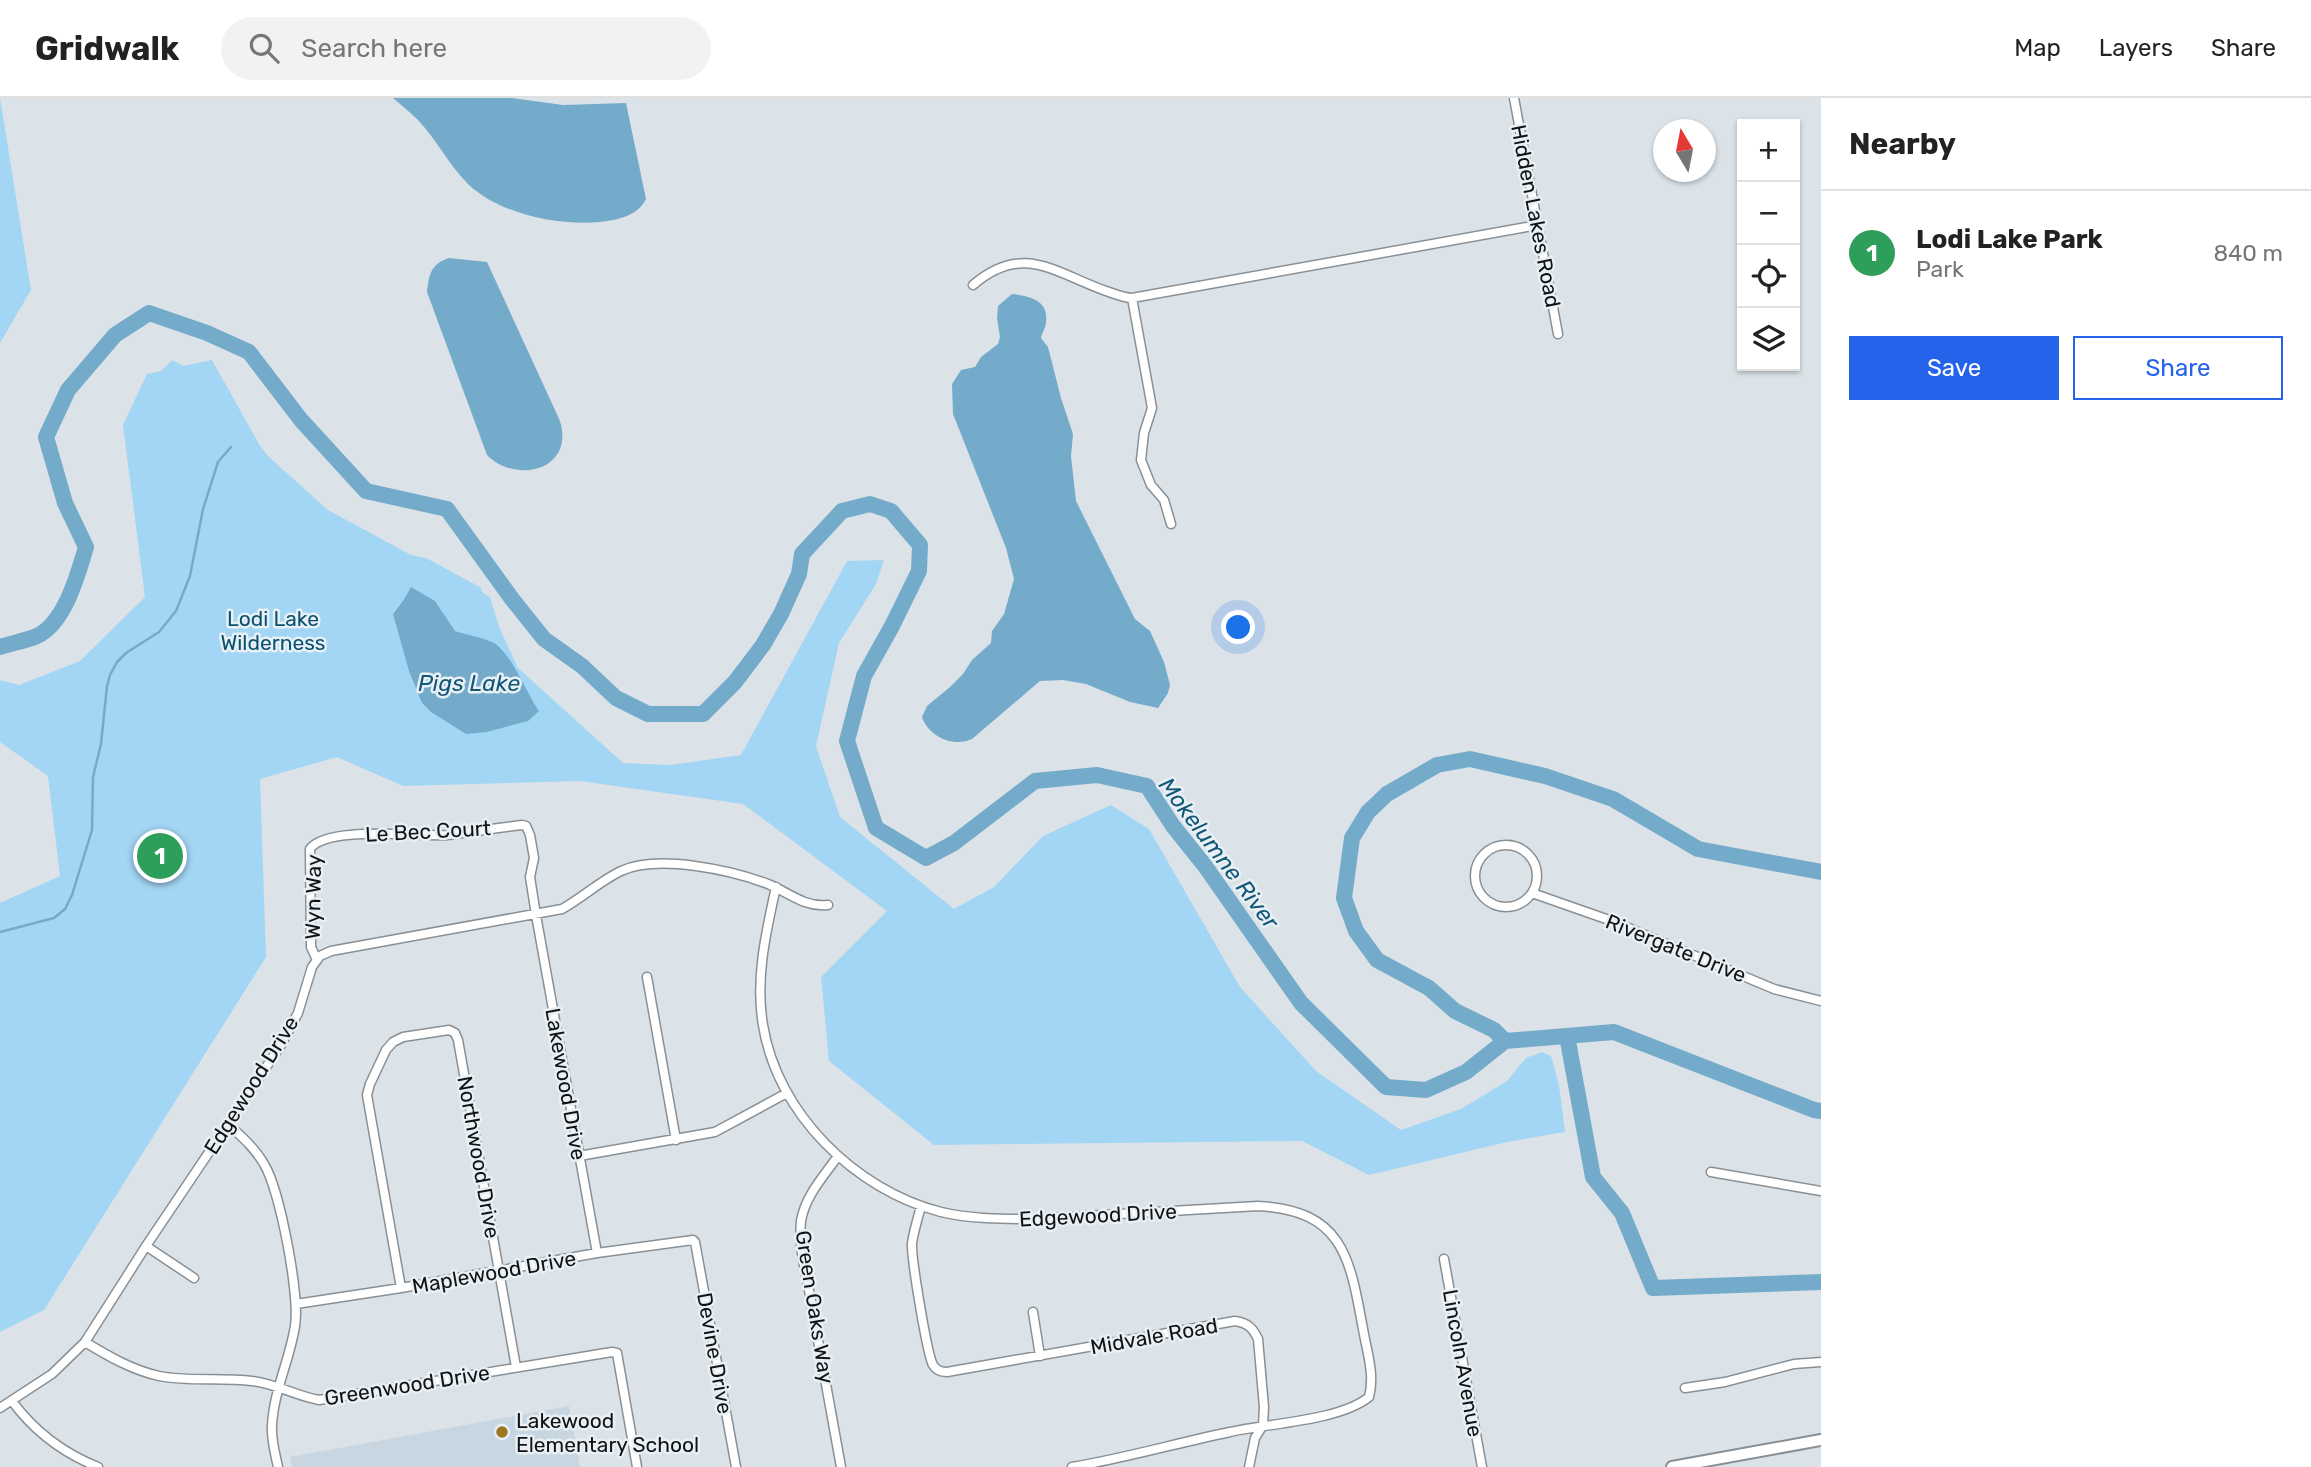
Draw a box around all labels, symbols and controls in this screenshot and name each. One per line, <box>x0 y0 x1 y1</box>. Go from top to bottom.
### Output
search box <box>221 17 711 80</box>
text: Gridwalk <box>35 29 179 68</box>
icon: search <box>245 29 283 67</box>
text: Search here <box>301 33 447 64</box>
text: Map <box>2014 34 2061 62</box>
text: Layers <box>2099 34 2173 62</box>
text: Share <box>2211 34 2276 62</box>
north arrow <box>1653 119 1716 182</box>
map controls <box>1737 119 1800 371</box>
button: + <box>1737 119 1800 182</box>
street label: Hidden Lakes Road <box>1506 122 1566 310</box>
text: Nearby <box>1849 126 1956 162</box>
button: − <box>1737 182 1800 245</box>
text: Lodi Lake Park <box>1916 224 2103 255</box>
text: 1 <box>1866 239 1878 267</box>
text: 840 m <box>2213 239 2283 267</box>
button: locate <box>1737 245 1800 308</box>
text: Park <box>1916 255 1964 283</box>
button: layers <box>1737 308 1800 371</box>
button: Save <box>1849 336 2059 400</box>
button: Share <box>2073 336 2283 400</box>
park label: Lodi Lake Wilderness <box>220 606 326 655</box>
your location <box>1221 610 1255 644</box>
water label: Pigs Lake <box>418 669 520 697</box>
water label: Mokelumne River <box>1153 772 1286 935</box>
street label: Le Bec Court <box>364 815 492 847</box>
pin: 1 <box>137 830 183 882</box>
street label: Wyn Way <box>300 854 326 940</box>
street label: Rivergate Drive <box>1602 908 1750 988</box>
street label: Lakewood Drive <box>540 1006 592 1162</box>
street label: Edgewood Drive <box>199 1011 303 1159</box>
street label: Northwood Drive <box>452 1074 506 1240</box>
street label: Edgewood Drive <box>1018 1198 1178 1232</box>
street label: Green Oaks Way <box>791 1229 840 1386</box>
street label: Maplewood Drive <box>410 1245 578 1299</box>
street label: Lincoln Avenue <box>1438 1287 1488 1439</box>
street label: Devine Drive <box>692 1290 738 1416</box>
street label: Midvale Road <box>1088 1313 1220 1359</box>
street label: Greenwood Drive <box>323 1360 491 1410</box>
place label: Lakewood Elementary School <box>516 1408 699 1457</box>
marker: Lakewood Elementary School <box>494 1424 510 1440</box>

